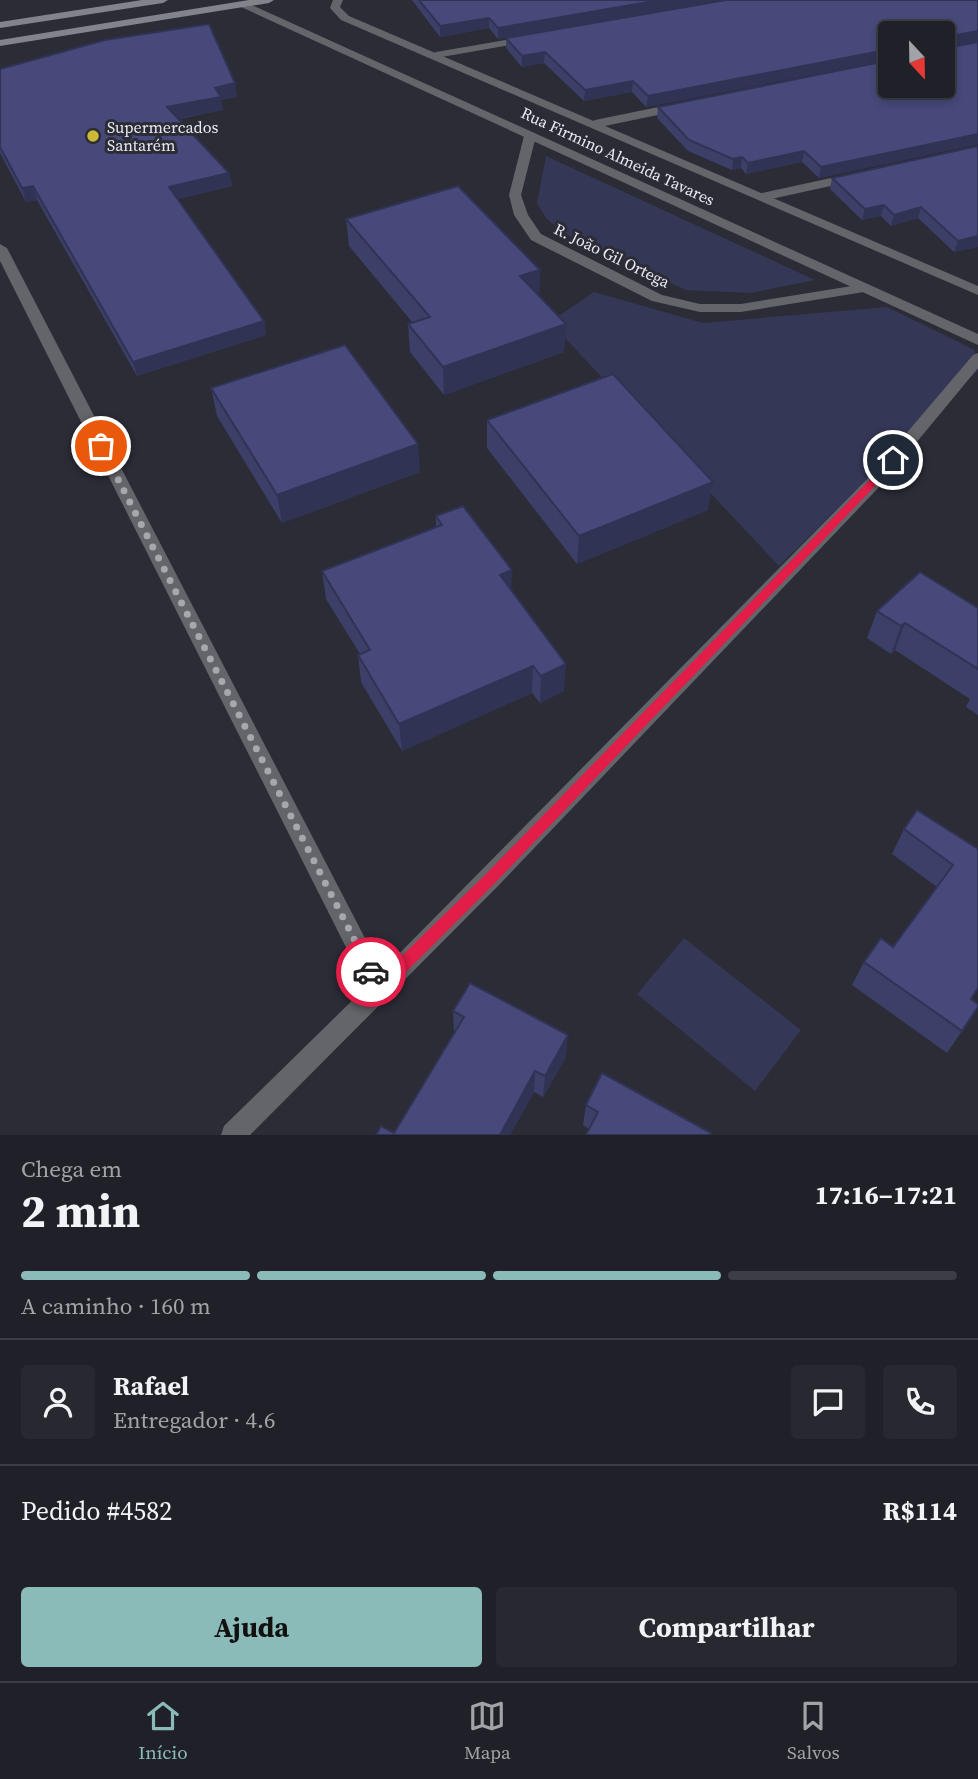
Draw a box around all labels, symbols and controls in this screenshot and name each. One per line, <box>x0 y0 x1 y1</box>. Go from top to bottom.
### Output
north arrow <box>878 21 956 98</box>
map controls <box>878 21 955 98</box>
street label: Rua Firmino Almeida Tavares <box>518 101 718 211</box>
place label: Supermercados Santarém <box>107 116 218 156</box>
marker: Supermercados Santarém <box>85 128 101 144</box>
street label: R. João Gil Ortega <box>551 217 674 293</box>
pin <box>71 416 131 476</box>
icon: bag <box>82 427 120 465</box>
pin <box>863 430 923 490</box>
icon: home <box>874 441 912 479</box>
courier <box>336 937 406 1007</box>
icon: car <box>352 953 390 991</box>
text: Chega em <box>21 1153 122 1185</box>
text: 17:16–17:21 <box>815 1177 957 1213</box>
text: 2 min <box>21 1179 140 1242</box>
text: A caminho · 160 m <box>21 1290 211 1322</box>
button: person <box>21 1365 95 1439</box>
button: chat <box>791 1365 865 1439</box>
button: phone <box>883 1365 957 1439</box>
text: Rafael <box>113 1368 189 1404</box>
text: Entregador · 4.6 <box>113 1404 275 1436</box>
text: Pedido #4582 <box>21 1493 172 1529</box>
text: R$114 <box>883 1493 957 1529</box>
button: Ajuda <box>21 1587 482 1667</box>
button: Compartilhar <box>496 1587 957 1667</box>
tab: Início <box>138 1697 188 1765</box>
tab: Mapa <box>464 1697 511 1765</box>
tab: Salvos <box>787 1697 840 1765</box>

